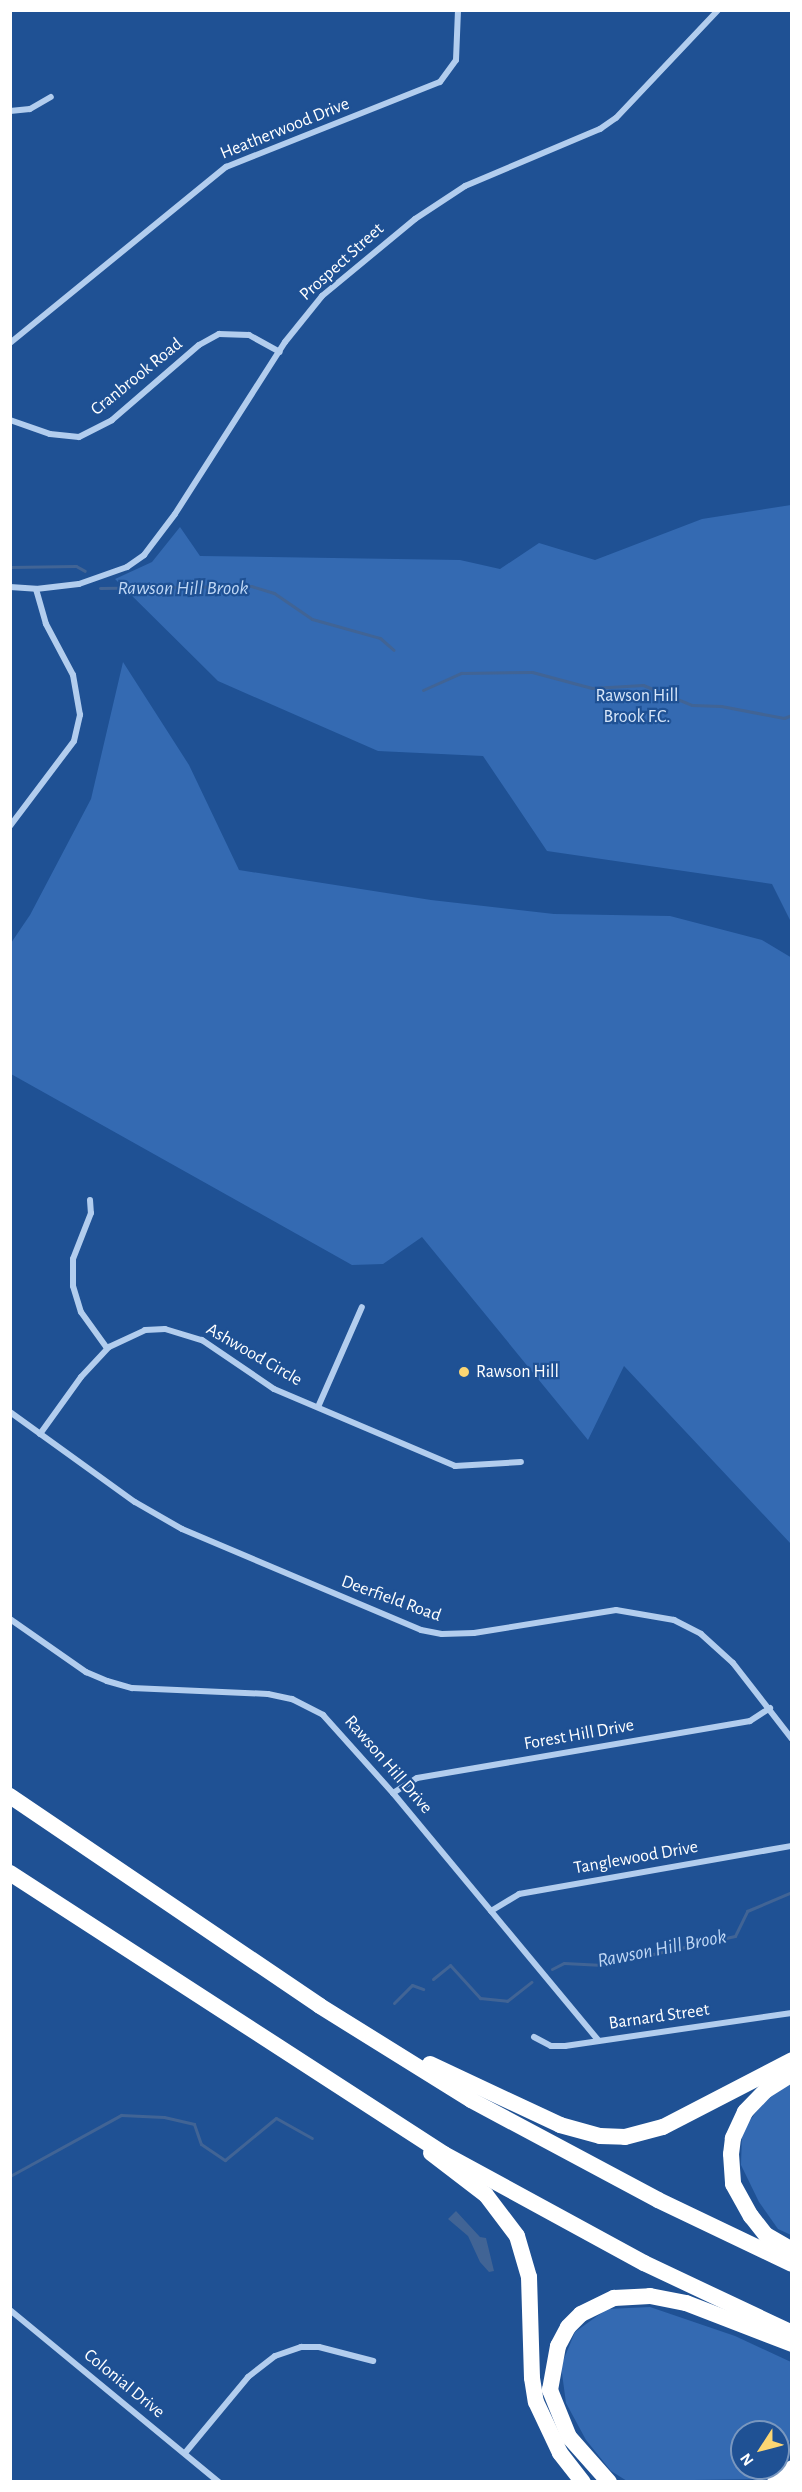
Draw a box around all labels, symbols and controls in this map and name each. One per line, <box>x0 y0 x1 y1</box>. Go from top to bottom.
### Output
street label: Heatherwood Drive <box>217 93 353 165</box>
street label: Prospect Street <box>295 219 389 305</box>
street label: Cranbrook Road <box>87 333 187 421</box>
water label: Rawson Hill Brook <box>117 576 249 600</box>
park label: Rawson Hill Brook F.C. <box>596 686 678 728</box>
street label: Ashwood Circle <box>202 1319 306 1391</box>
place label: Rawson Hill <box>476 1361 559 1383</box>
marker: Rawson Hill <box>457 1365 471 1379</box>
street label: Deerfield Road <box>338 1571 444 1627</box>
street label: Rawson Hill Drive <box>339 1711 437 1819</box>
street label: Forest Hill Drive <box>522 1715 636 1755</box>
street label: Tanglewood Drive <box>572 1836 700 1880</box>
water label: Rawson Hill Brook <box>595 1925 729 1973</box>
street label: Barnard Street <box>607 1999 711 2035</box>
street label: Colonial Drive <box>79 2345 169 2423</box>
north arrow <box>730 2420 790 2480</box>
text: N <box>737 2450 757 2469</box>

